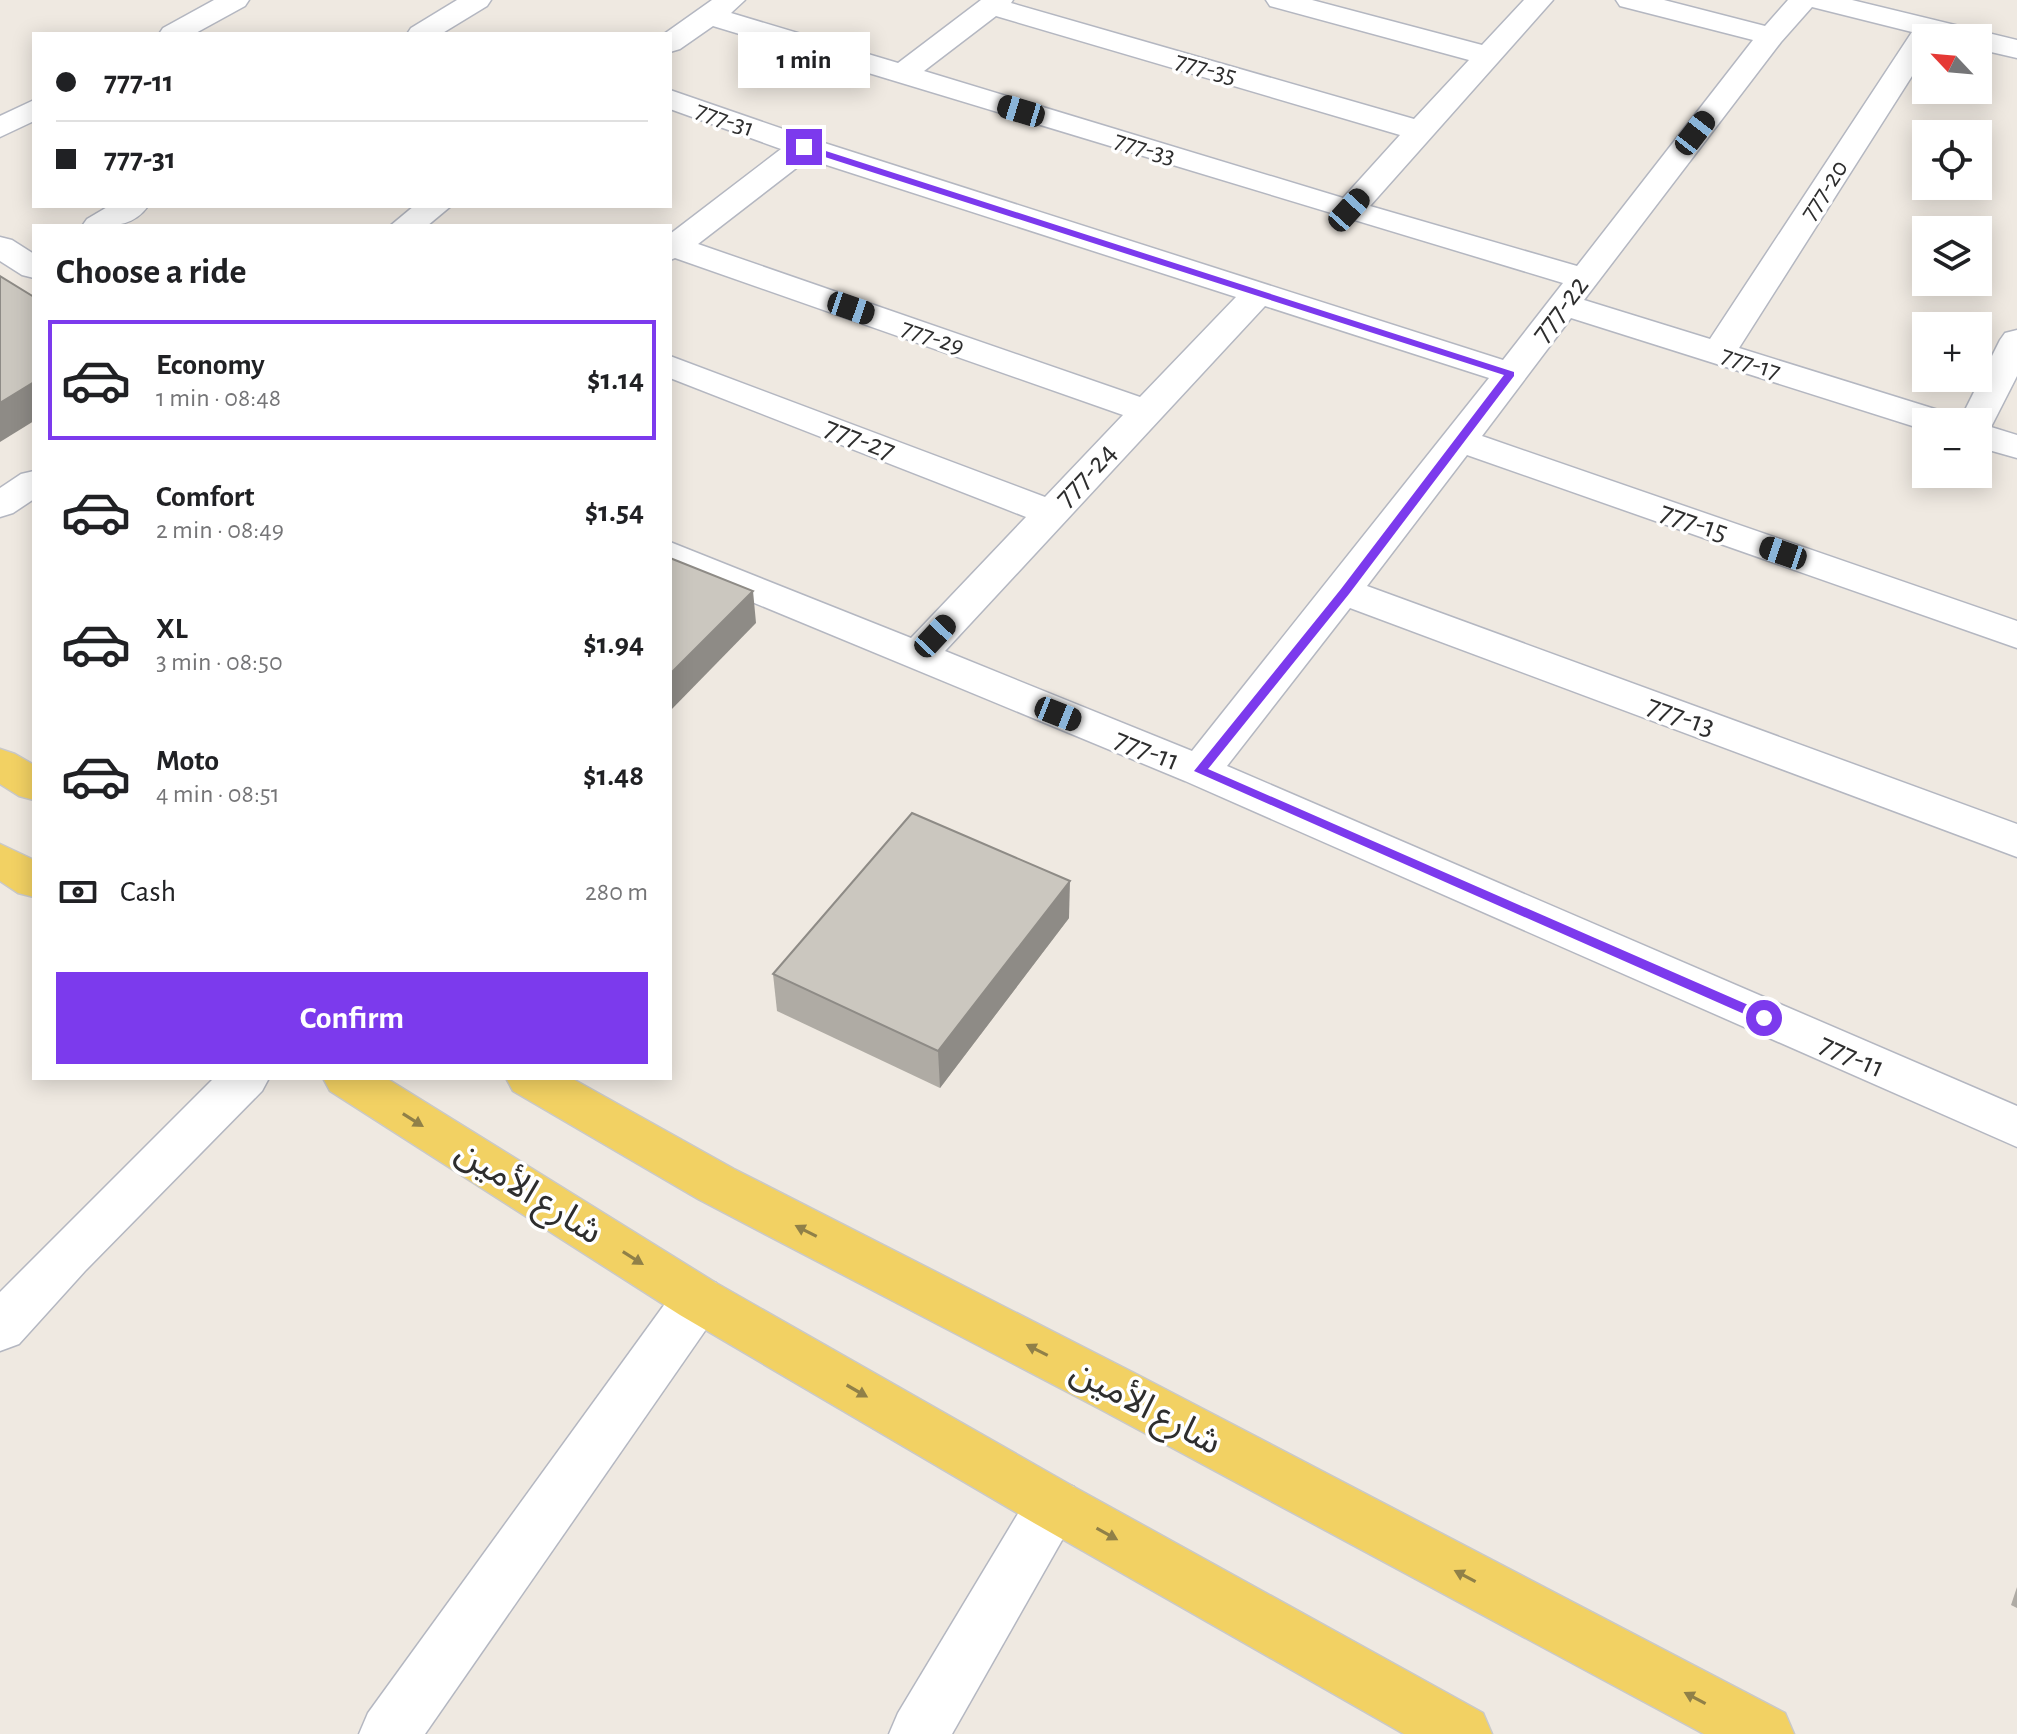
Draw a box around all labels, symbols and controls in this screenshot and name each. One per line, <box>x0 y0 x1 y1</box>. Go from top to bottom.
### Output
north arrow <box>1912 24 1992 104</box>
map controls <box>1912 24 1992 488</box>
callout: 1 min <box>738 31 870 87</box>
text: 1 min <box>777 47 831 73</box>
street label: 777-35 <box>1173 47 1239 89</box>
text: 777-11 <box>104 67 174 97</box>
car <box>995 93 1047 129</box>
street label: 777-31 <box>692 96 758 142</box>
car <box>1671 107 1719 159</box>
button: locate <box>1912 120 1992 200</box>
street label: 777-33 <box>1112 127 1178 169</box>
route end <box>786 129 822 165</box>
text: 777-31 <box>104 144 176 174</box>
street label: 777-20 <box>1795 155 1853 225</box>
car <box>1324 184 1374 236</box>
button: layers <box>1912 216 1992 296</box>
text: Choose a ride <box>56 254 246 290</box>
street label: 777-22 <box>1526 270 1594 348</box>
car <box>824 289 878 327</box>
button: + <box>1912 312 1992 392</box>
street label: 777-29 <box>898 314 968 360</box>
street label: 777-17 <box>1718 341 1784 385</box>
icon: car <box>60 344 132 416</box>
text: Economy <box>156 350 265 380</box>
text: $1.14 <box>587 365 644 395</box>
text: 1 min · 08:48 <box>156 385 281 411</box>
button: − <box>1912 408 1992 488</box>
street label: 777-27 <box>821 412 899 466</box>
street label: 777-24 <box>1050 437 1122 513</box>
icon: car <box>60 476 132 548</box>
text: Comfort <box>156 482 255 512</box>
street label: 777-15 <box>1656 496 1732 548</box>
text: $1.54 <box>585 497 644 527</box>
text: 2 min · 08:49 <box>156 517 284 543</box>
car <box>1756 534 1810 572</box>
icon: car <box>60 608 132 680</box>
car <box>910 610 960 662</box>
text: XL <box>156 614 188 644</box>
text: $1.94 <box>583 629 644 659</box>
text: 3 min · 08:50 <box>156 649 283 675</box>
street label: 777-13 <box>1643 690 1719 742</box>
car <box>1031 694 1085 734</box>
street label: 777-11 <box>1110 723 1184 777</box>
icon: car <box>60 740 132 812</box>
text: Moto <box>156 746 219 776</box>
text: $1.48 <box>583 761 644 791</box>
text: 4 min · 08:51 <box>156 781 280 807</box>
icon: cash <box>56 870 100 914</box>
text: Cash <box>120 877 176 907</box>
text: 280 m <box>585 879 648 905</box>
button: Confirm <box>56 972 648 1064</box>
route start <box>1746 1000 1782 1036</box>
street label: 777-11 <box>1815 1029 1889 1083</box>
one-way arrow <box>402 1112 424 1126</box>
street label: شارع الأمين <box>446 1132 609 1257</box>
one-way arrow <box>795 1224 817 1238</box>
one-way arrow <box>622 1250 644 1264</box>
one-way arrow <box>1026 1344 1048 1358</box>
street label: شارع الأمين <box>1062 1351 1228 1468</box>
one-way arrow <box>846 1384 868 1398</box>
one-way arrow <box>1095 1527 1118 1541</box>
one-way arrow <box>1454 1569 1476 1583</box>
one-way arrow <box>1684 1691 1706 1705</box>

